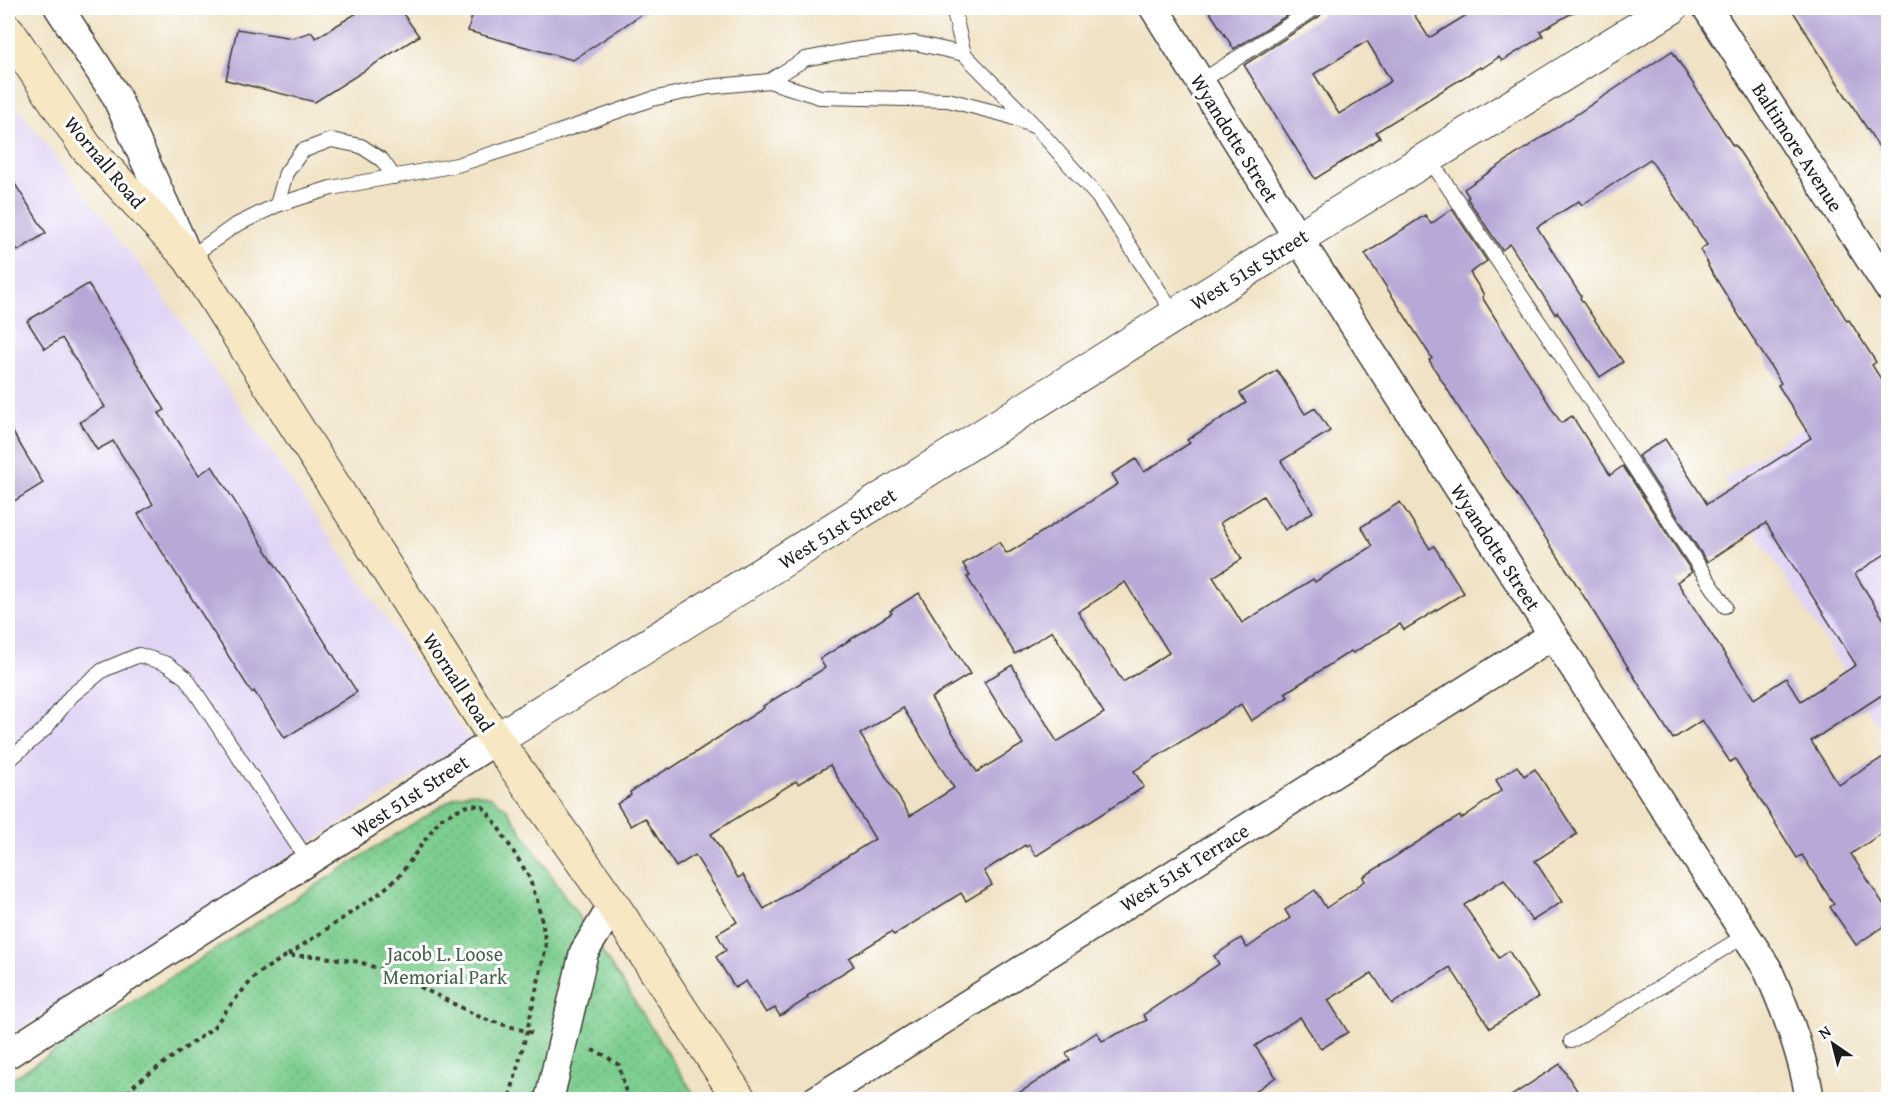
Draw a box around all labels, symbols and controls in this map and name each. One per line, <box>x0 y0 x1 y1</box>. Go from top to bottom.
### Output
street label: Wyandotte Street <box>1184 68 1286 208</box>
street label: Baltimore Avenue <box>1745 77 1851 217</box>
street label: Wornall Road <box>58 109 153 215</box>
street label: West 51st Street <box>1184 221 1314 317</box>
street label: Wyandotte Street <box>1444 478 1548 616</box>
street label: West 51st Street <box>772 480 902 576</box>
street label: Wornall Road <box>416 627 502 737</box>
street label: West 51st Street <box>346 747 474 845</box>
street label: West 51st Terrace <box>1114 816 1254 918</box>
park label: Jacob L. Loose Memorial Park <box>383 939 508 991</box>
north arrow <box>1803 1014 1863 1074</box>
text: N <box>1813 1019 1836 1045</box>

